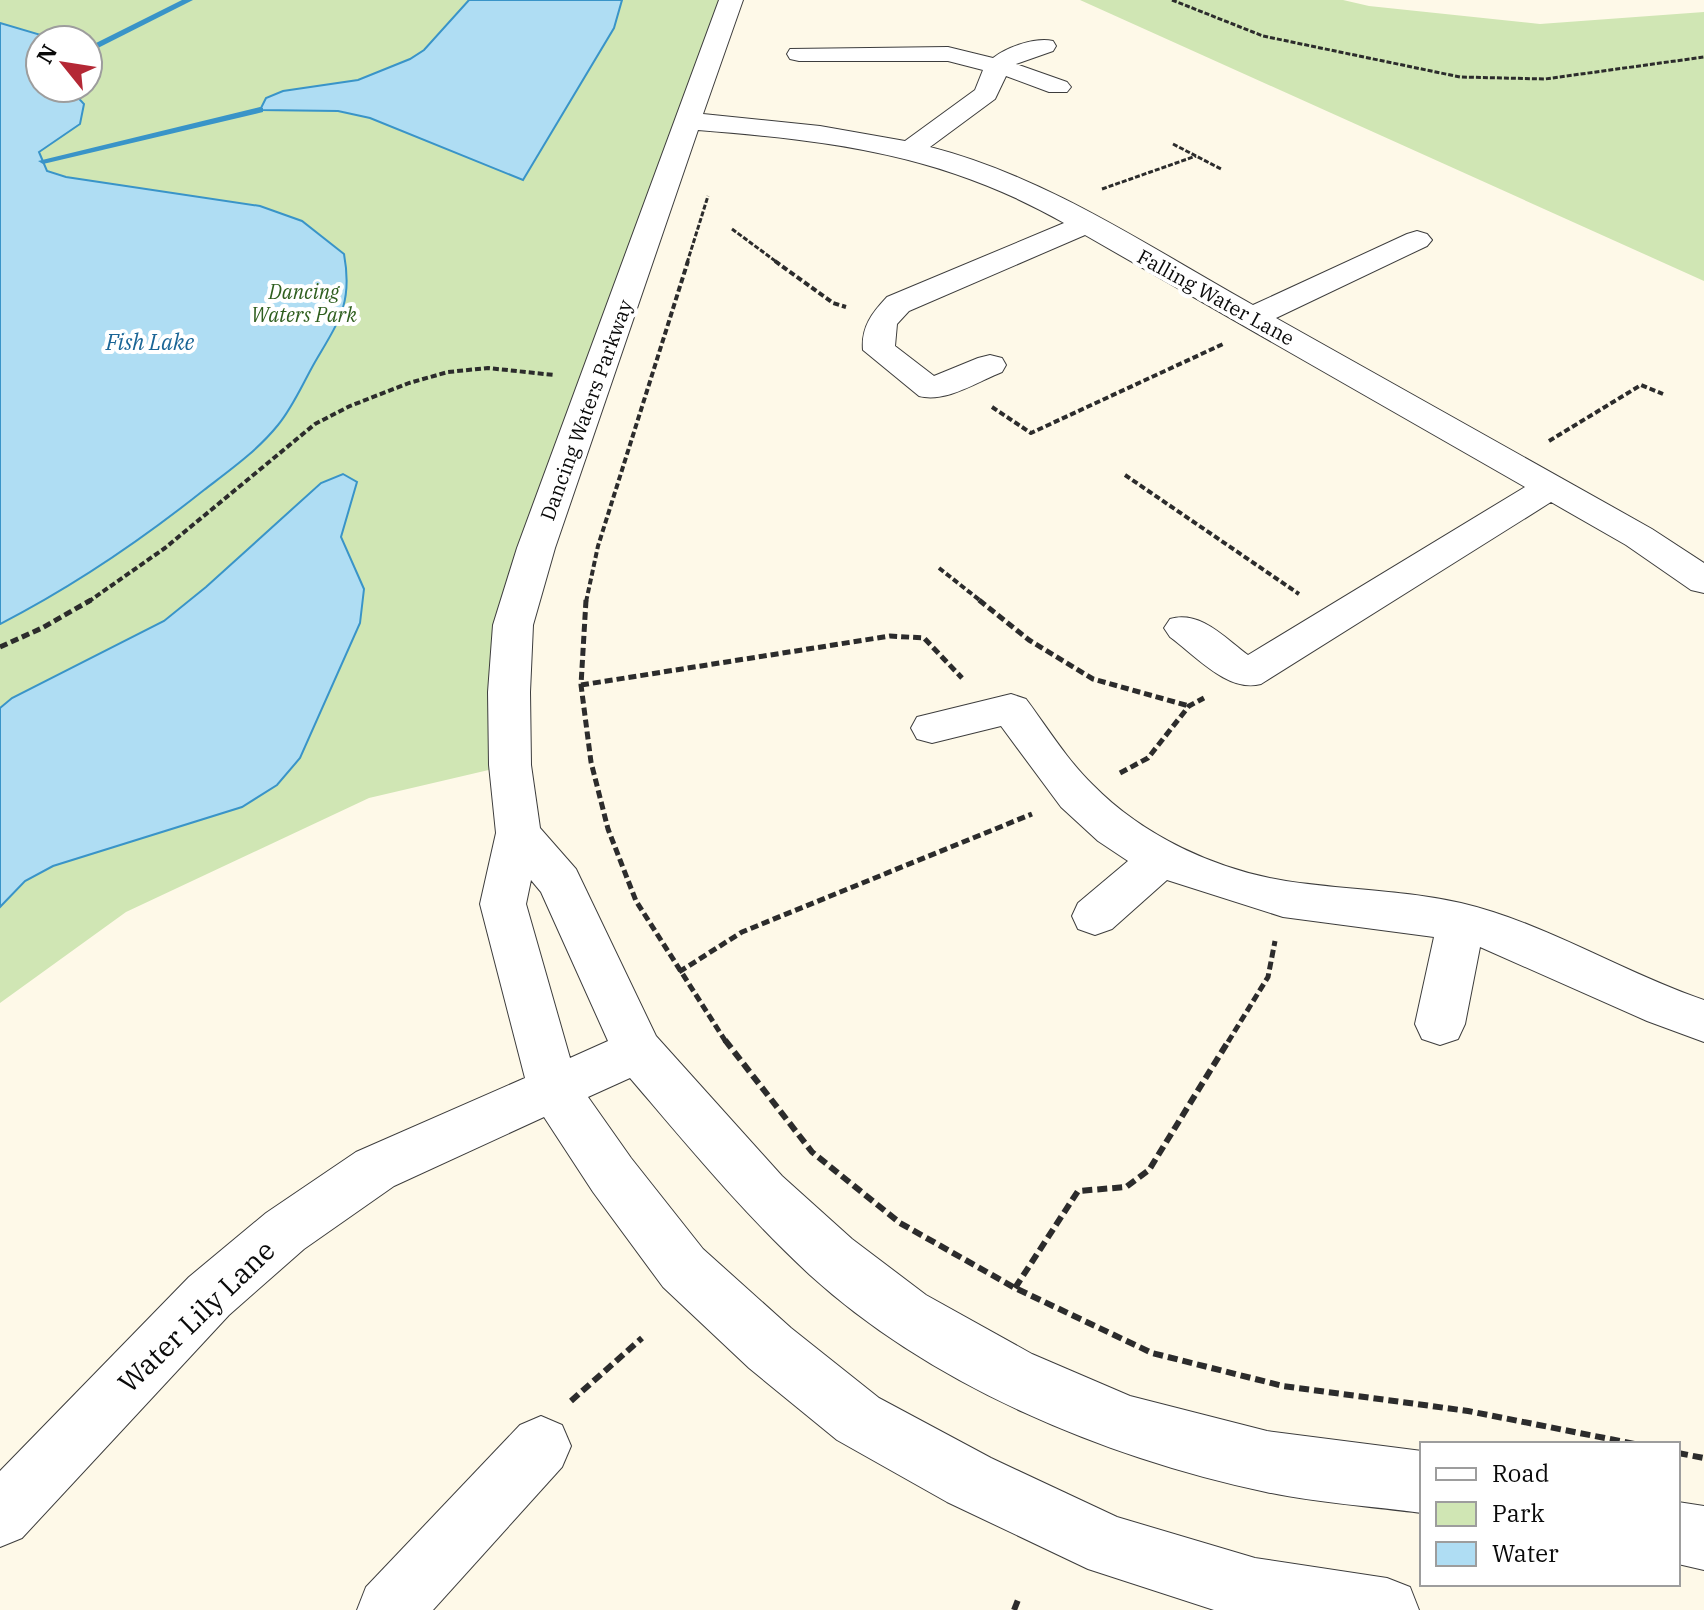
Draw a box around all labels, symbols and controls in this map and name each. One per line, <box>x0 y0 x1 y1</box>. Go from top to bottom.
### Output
north arrow <box>24 24 104 104</box>
text: N <box>29 39 63 69</box>
street label: Falling Water Lane <box>1133 243 1299 351</box>
park label: Dancing Waters Park <box>251 278 357 328</box>
street label: Dancing Waters Parkway <box>533 296 639 524</box>
water label: Fish Lake <box>105 327 195 356</box>
street label: Water Lily Lane <box>110 1232 282 1400</box>
legend <box>1420 1442 1680 1586</box>
text: Road <box>1492 1457 1549 1489</box>
text: Park <box>1492 1497 1544 1529</box>
text: Water <box>1492 1537 1559 1569</box>

